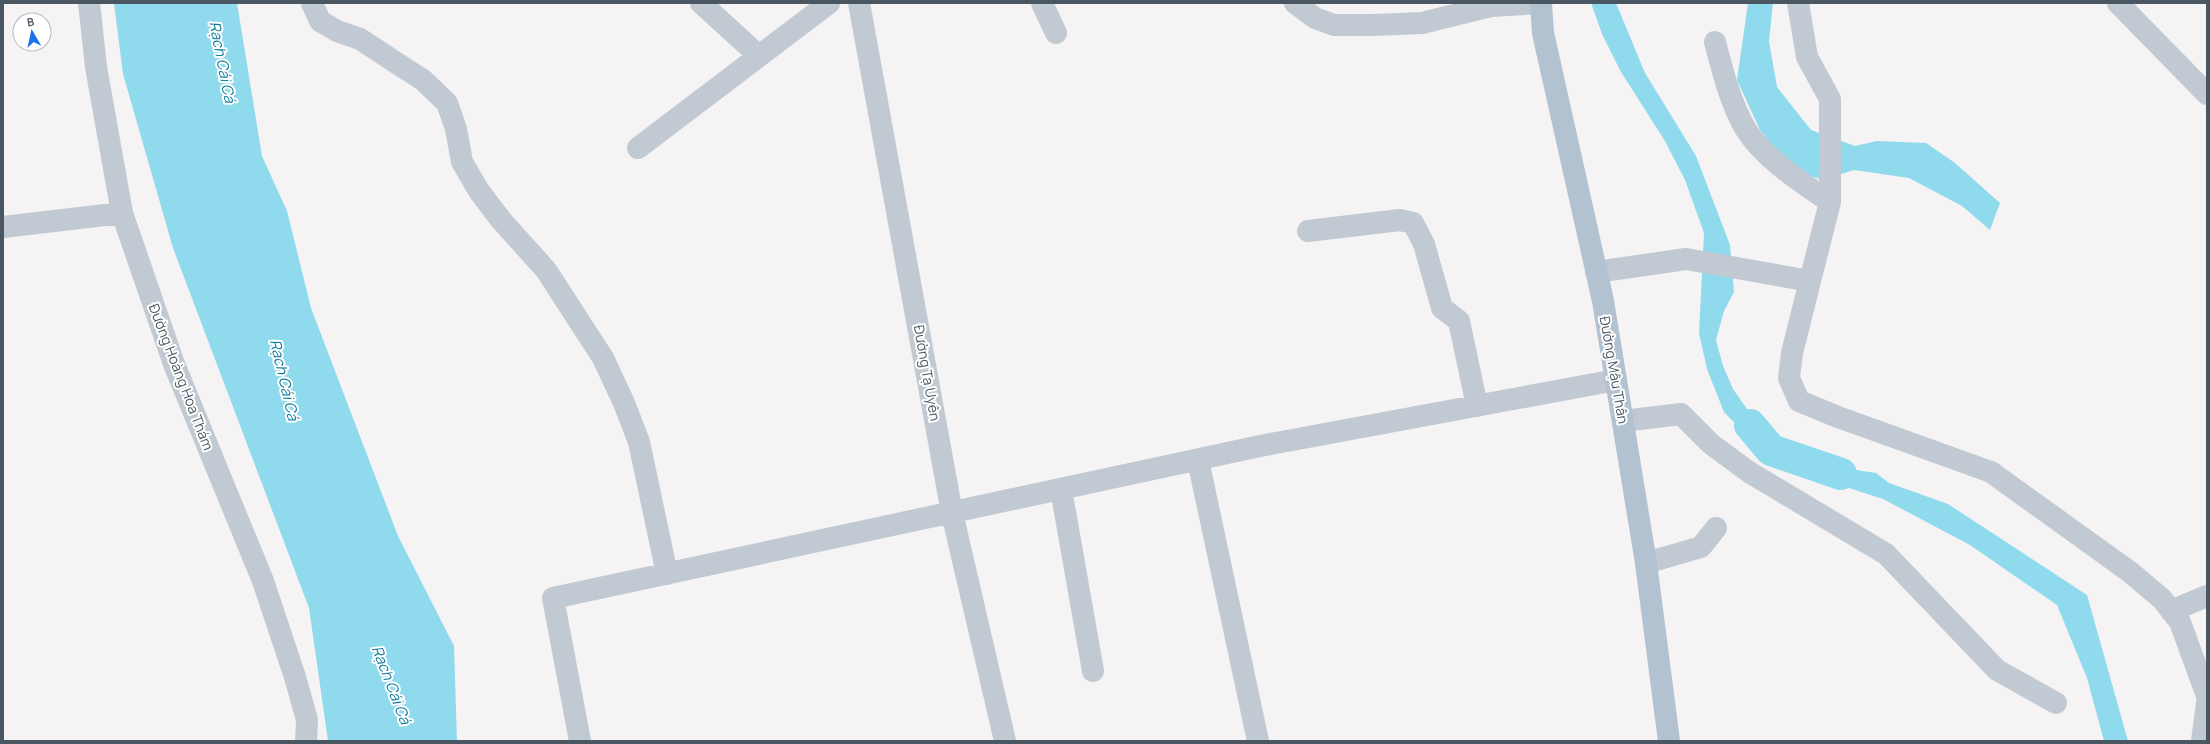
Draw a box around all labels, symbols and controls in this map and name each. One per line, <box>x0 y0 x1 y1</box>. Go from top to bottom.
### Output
north arrow <box>12 12 52 52</box>
text: B <box>26 14 35 30</box>
water label: Rạch Cái Cá <box>204 19 241 105</box>
street label: Đường Hoàng Hoa Thám <box>145 301 218 453</box>
street label: Đường Mậu Thân <box>1596 315 1633 425</box>
street label: Đường Tạ Uyên <box>910 323 945 422</box>
water label: Rạch Cái Cá <box>265 337 304 423</box>
water label: Rạch Cái Cá <box>367 642 416 728</box>

